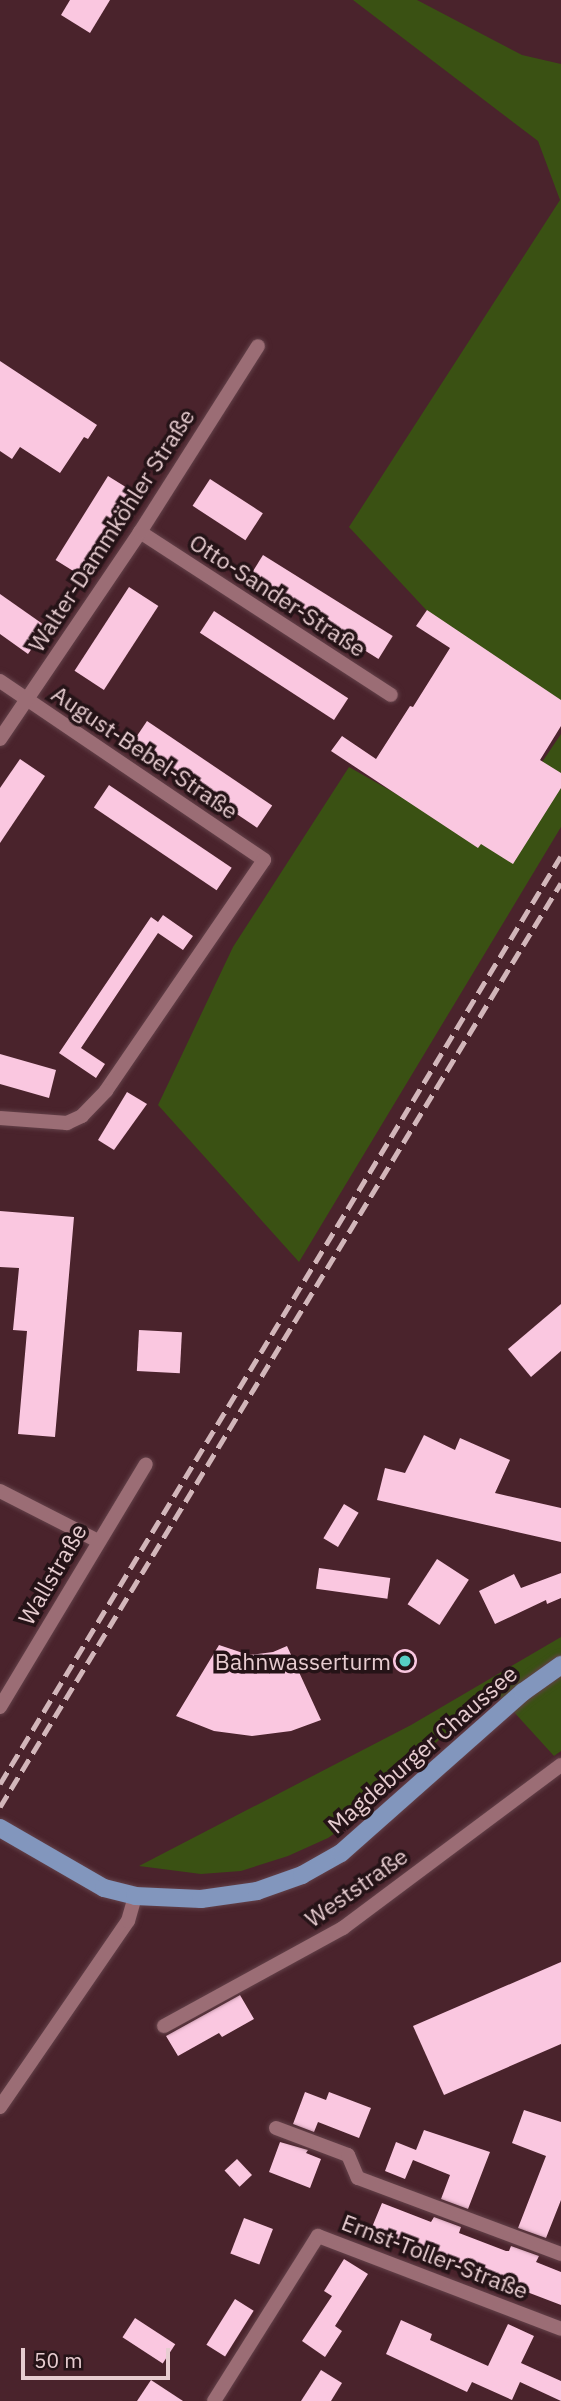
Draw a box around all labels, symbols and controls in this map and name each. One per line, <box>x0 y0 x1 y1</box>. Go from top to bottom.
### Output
street label: Walter-Dammköhler Straße <box>22 403 200 657</box>
street label: Otto-Sander-Straße <box>185 528 371 662</box>
street label: August-Bebel-Straße <box>47 679 243 825</box>
street label: Wallstraße <box>12 1519 92 1629</box>
place label: Bahnwasserturm <box>215 1647 391 1675</box>
marker: Bahnwasserturm <box>397 1653 413 1669</box>
street label: Magdeburger Chaussee <box>322 1659 522 1839</box>
street label: Weststraße <box>299 1842 413 1932</box>
street label: Ernst-Toller-Straße <box>338 2208 532 2304</box>
scale bar <box>24 2334 173 2378</box>
text: 50 m <box>34 2346 83 2374</box>

